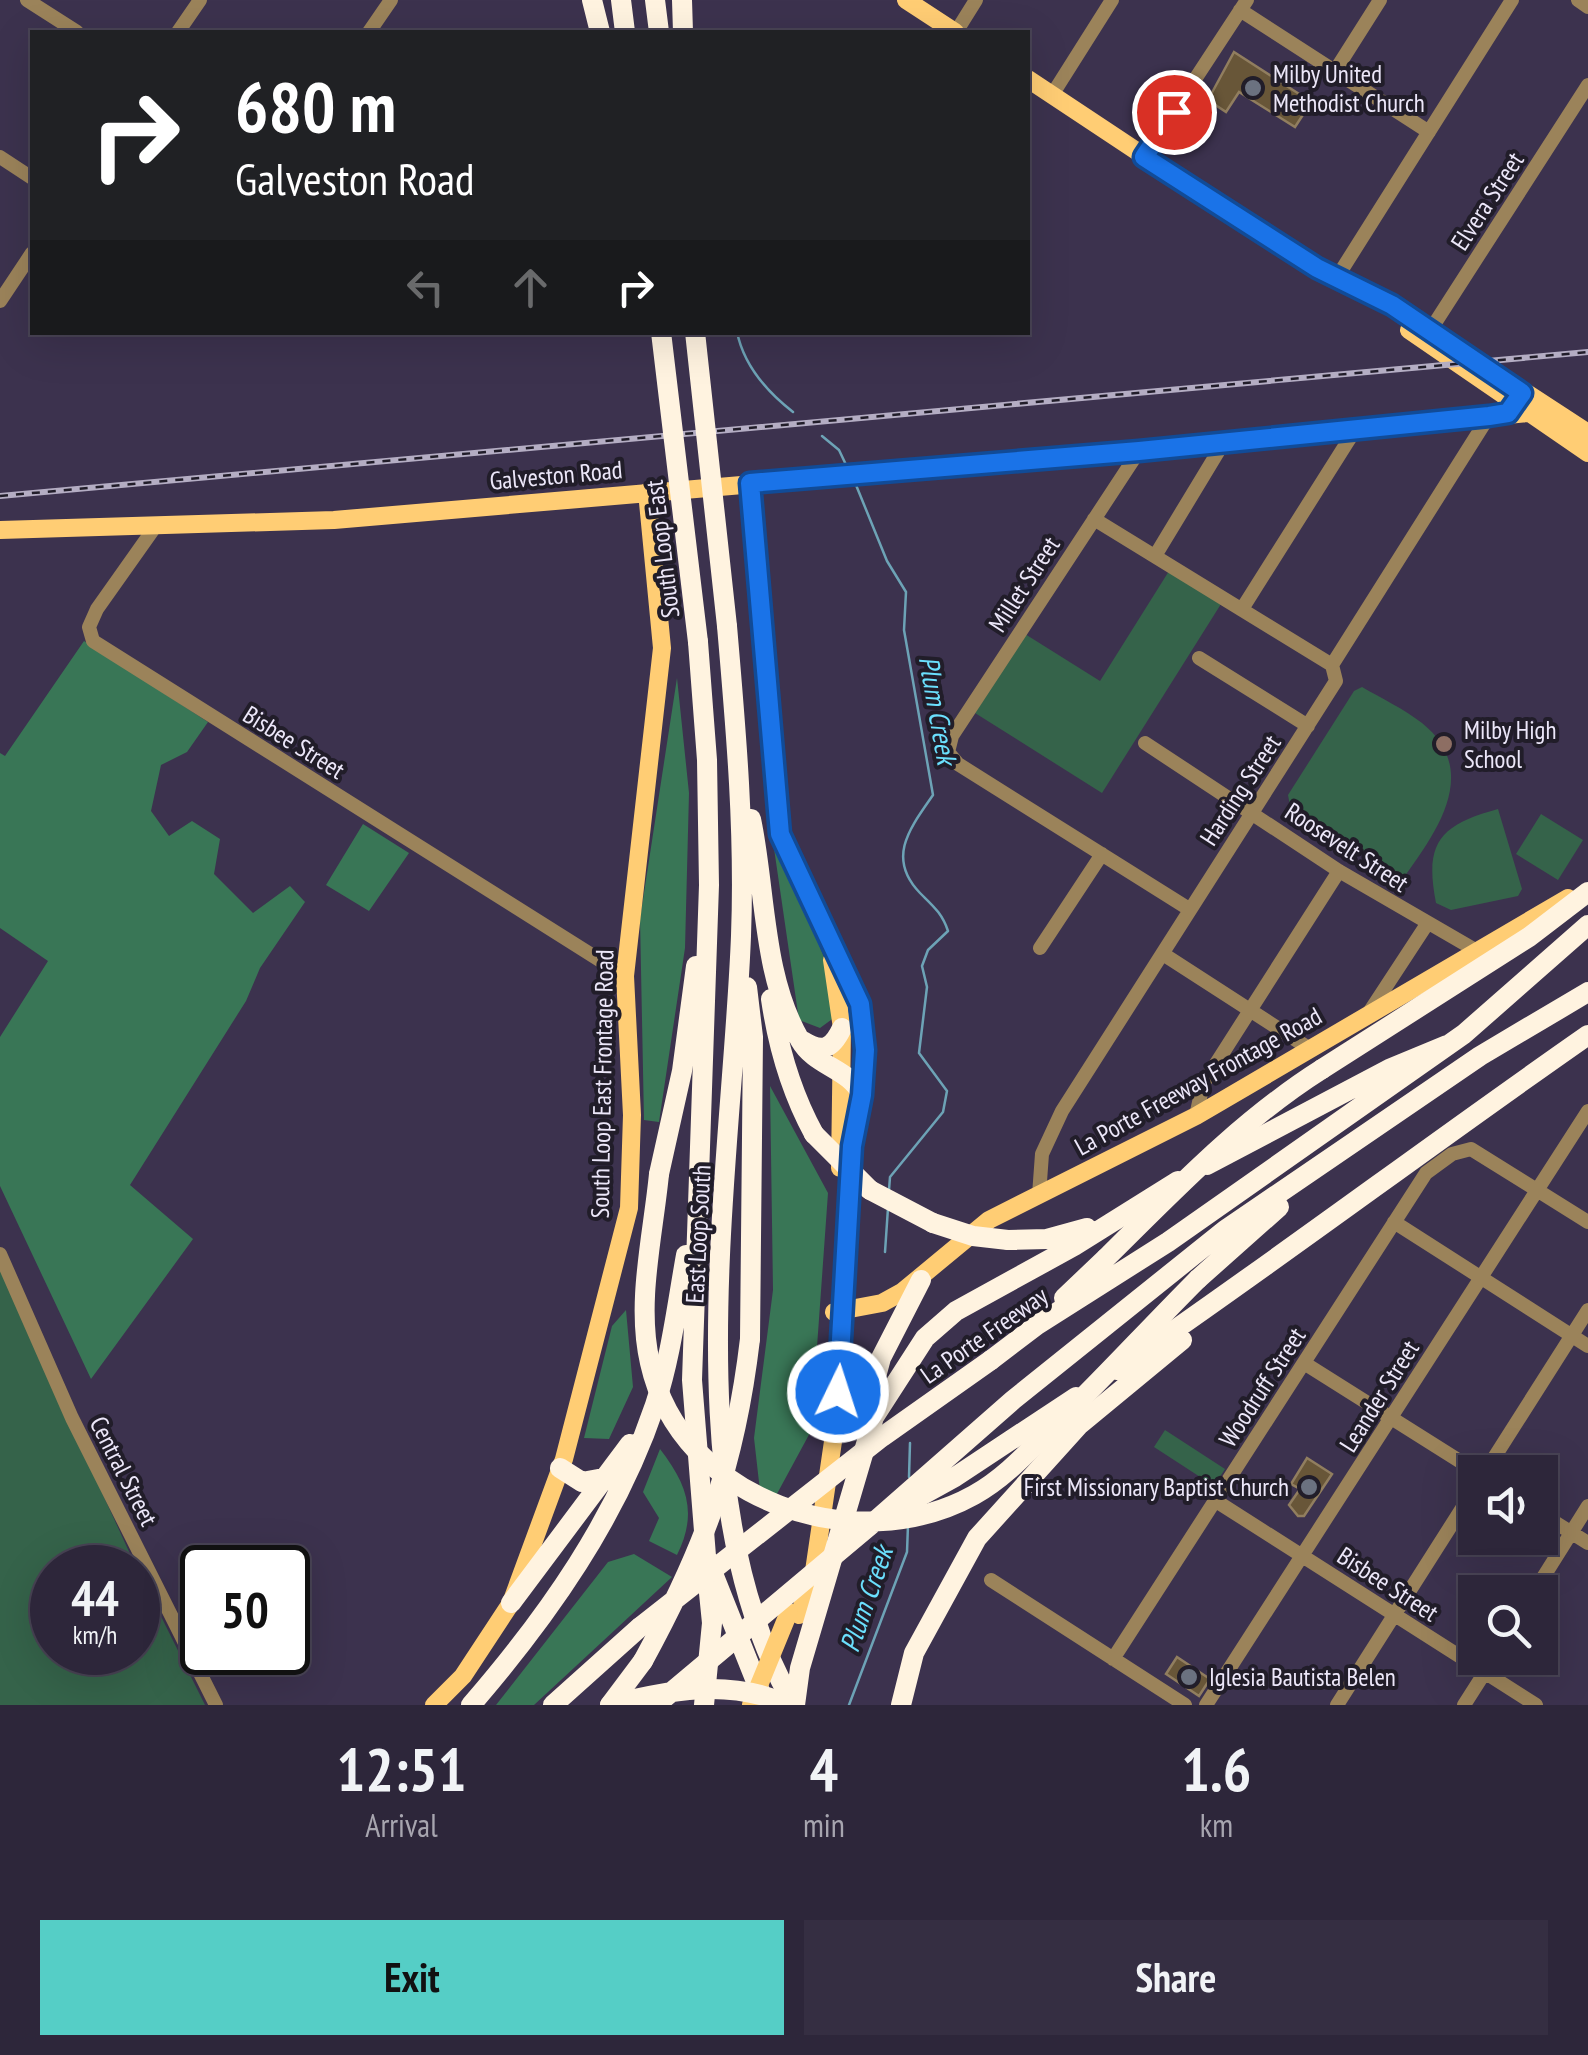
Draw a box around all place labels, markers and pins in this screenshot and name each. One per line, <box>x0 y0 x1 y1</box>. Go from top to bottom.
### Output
place label: Milby United Methodist Church <box>1273 58 1425 119</box>
pin <box>1132 70 1217 155</box>
marker: Milby United Methodist Church <box>1242 77 1264 99</box>
place label: Milby High School <box>1464 714 1556 775</box>
marker: Milby High School <box>1433 733 1455 755</box>
place label: First Missionary Baptist Church <box>1024 1471 1289 1503</box>
marker: First Missionary Baptist Church <box>1298 1476 1320 1498</box>
place label: Iglesia Bautista Belen <box>1209 1661 1396 1693</box>
marker: Iglesia Bautista Belen <box>1178 1666 1200 1688</box>

